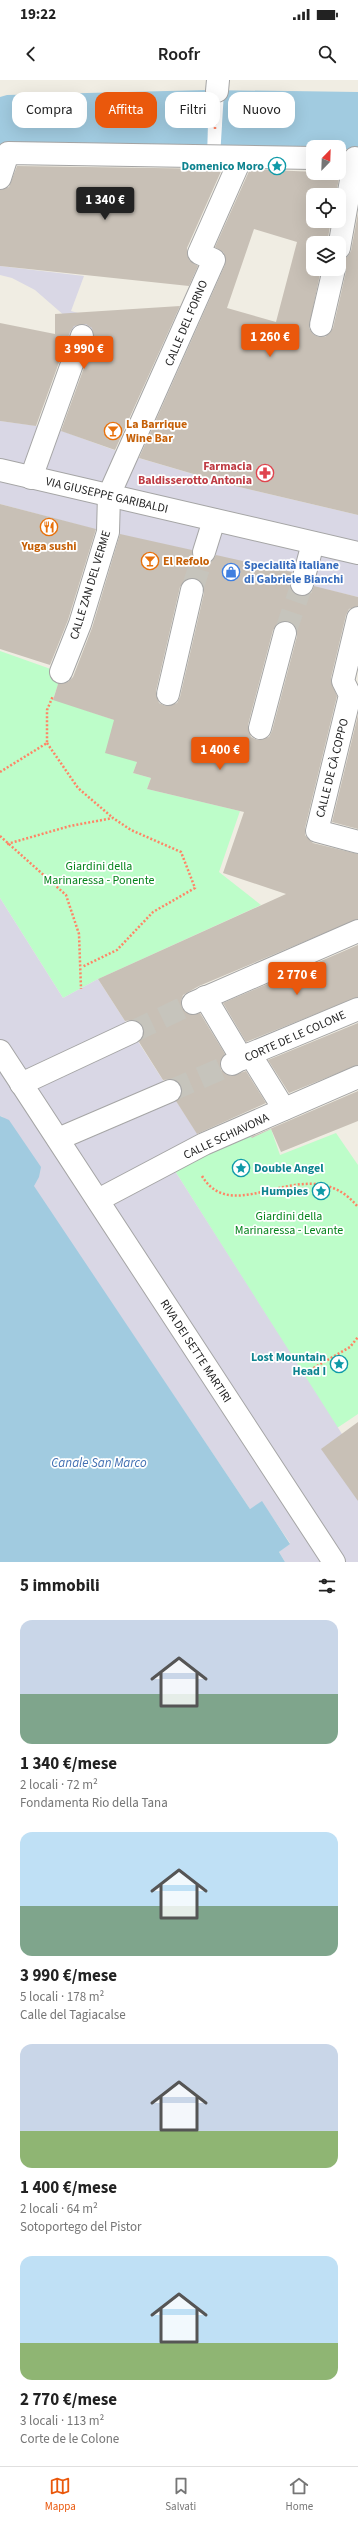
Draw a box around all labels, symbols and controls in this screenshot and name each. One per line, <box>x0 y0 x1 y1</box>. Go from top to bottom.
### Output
text: 19:22 <box>20 4 56 25</box>
text: Roofr <box>158 42 200 67</box>
icon: back <box>20 43 42 65</box>
icon: search <box>316 43 338 65</box>
chip: Compra <box>12 92 87 128</box>
chip: Affitta <box>95 92 157 128</box>
chip: Filtri <box>165 92 220 128</box>
chip: Nuovo <box>228 92 295 128</box>
north arrow <box>306 140 346 180</box>
map controls <box>306 140 346 276</box>
place icon: Domenico Moro <box>267 156 287 176</box>
place label: Domenico Moro <box>182 158 264 175</box>
pin: 1 340 € <box>68 187 142 221</box>
button: locate <box>306 188 346 228</box>
text: 1 340 € <box>85 191 125 209</box>
button: layers <box>306 236 346 276</box>
street label: CALLE DEL FORNO <box>161 277 212 369</box>
pin: 1 260 € <box>233 324 307 358</box>
text: 1 260 € <box>250 328 290 346</box>
pin: 3 990 € <box>47 336 121 370</box>
text: 3 990 € <box>64 340 104 358</box>
place label: La Barrique Wine Bar <box>126 416 187 447</box>
bar icon: La Barrique Wine Bar <box>103 421 123 441</box>
place label: Farmacia Baldisserotto Antonia <box>138 458 252 489</box>
pharmacy icon: Farmacia Baldisserotto Antonia <box>255 463 275 483</box>
street label: VIA GIUSEPPE GARIBALDI <box>44 473 170 518</box>
restaurant icon: Yuga sushi <box>39 517 59 537</box>
street label: CALLE ZAN DEL VERME <box>66 529 115 642</box>
place label: Yuga sushi <box>20 538 77 555</box>
bar icon: El Refolo <box>140 551 160 571</box>
place label: El Refolo <box>163 553 210 570</box>
place label: Specialità italiane di Gabriele Bianchi <box>244 557 343 588</box>
shop icon: Specialità italiane di Gabriele Bianchi <box>221 562 241 582</box>
street label: CALLE DE CÀ COPPO <box>312 717 353 820</box>
pin: 1 400 € <box>183 737 257 771</box>
text: 1 400 € <box>200 741 240 759</box>
park label: Giardini della Marinaressa - Ponente <box>43 858 155 889</box>
pin: 2 770 € <box>260 962 334 996</box>
text: 2 770 € <box>277 966 317 984</box>
street label: CORTE DE LE COLONE <box>242 1007 348 1066</box>
street label: CALLE SCHIAVONA <box>181 1109 272 1164</box>
place icon: Double Angel <box>231 1158 251 1178</box>
place label: Double Angel <box>254 1160 324 1177</box>
place icon: Humpies <box>311 1181 331 1201</box>
place label: Humpies <box>261 1183 308 1200</box>
park label: Giardini della Marinaressa - Levante <box>235 1208 343 1239</box>
street label: RIVA DEI SETTE MARTIRI <box>156 1296 235 1406</box>
place label: Lost Mountain Head I <box>251 1349 326 1380</box>
place icon: Lost Mountain Head I <box>329 1354 349 1374</box>
water label: Canale San Marco <box>51 1454 147 1472</box>
text: 5 immobili <box>20 1574 100 1598</box>
icon: filters <box>316 1575 338 1597</box>
icon: home <box>143 1646 215 1718</box>
text: 1 340 €/mese <box>20 1752 117 1776</box>
text: 2 locali · 72 m² <box>20 1776 98 1794</box>
text: Fondamenta Rio della Tana <box>20 1794 168 1812</box>
icon: home <box>143 1858 215 1930</box>
text: 3 990 €/mese <box>20 1964 117 1988</box>
text: 5 locali · 178 m² <box>20 1988 104 2006</box>
text: Calle del Tagiacalse <box>20 2006 126 2024</box>
icon: home <box>143 2070 215 2142</box>
text: 1 400 €/mese <box>20 2176 117 2200</box>
text: 2 locali · 64 m² <box>20 2200 98 2218</box>
text: Sotoportego del Pistor <box>20 2218 141 2236</box>
icon: home <box>143 2282 215 2354</box>
text: 2 770 €/mese <box>20 2388 117 2412</box>
text: 3 locali · 113 m² <box>20 2412 104 2430</box>
text: Corte de le Colone <box>20 2430 119 2448</box>
tab: Mappa <box>45 2475 76 2514</box>
tab: Salvati <box>165 2475 196 2514</box>
tab: Home <box>286 2475 313 2514</box>

